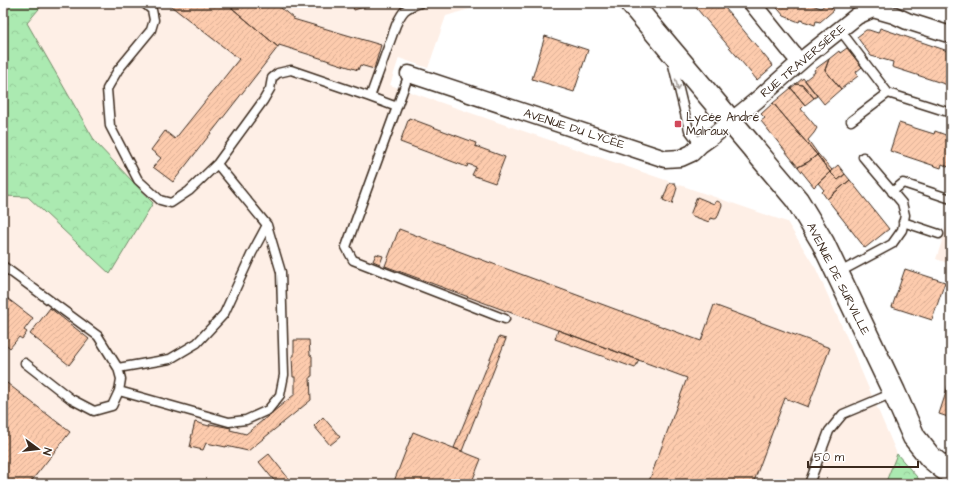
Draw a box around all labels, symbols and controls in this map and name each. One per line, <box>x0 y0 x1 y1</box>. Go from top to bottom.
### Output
street label: RUE TRAVERSIÈRE <box>757 20 849 102</box>
one-way arrow <box>674 78 681 91</box>
street label: AVENUE DU LYCÉE <box>521 105 627 153</box>
place label: Lycée André Malraux <box>686 109 760 140</box>
marker: Lycée André Malraux <box>673 119 683 129</box>
street label: AVENUE DE SURVILLE <box>802 220 874 338</box>
north arrow <box>18 429 58 469</box>
scale bar <box>808 443 918 469</box>
text: N <box>39 446 55 457</box>
text: 50 m <box>814 449 845 466</box>

